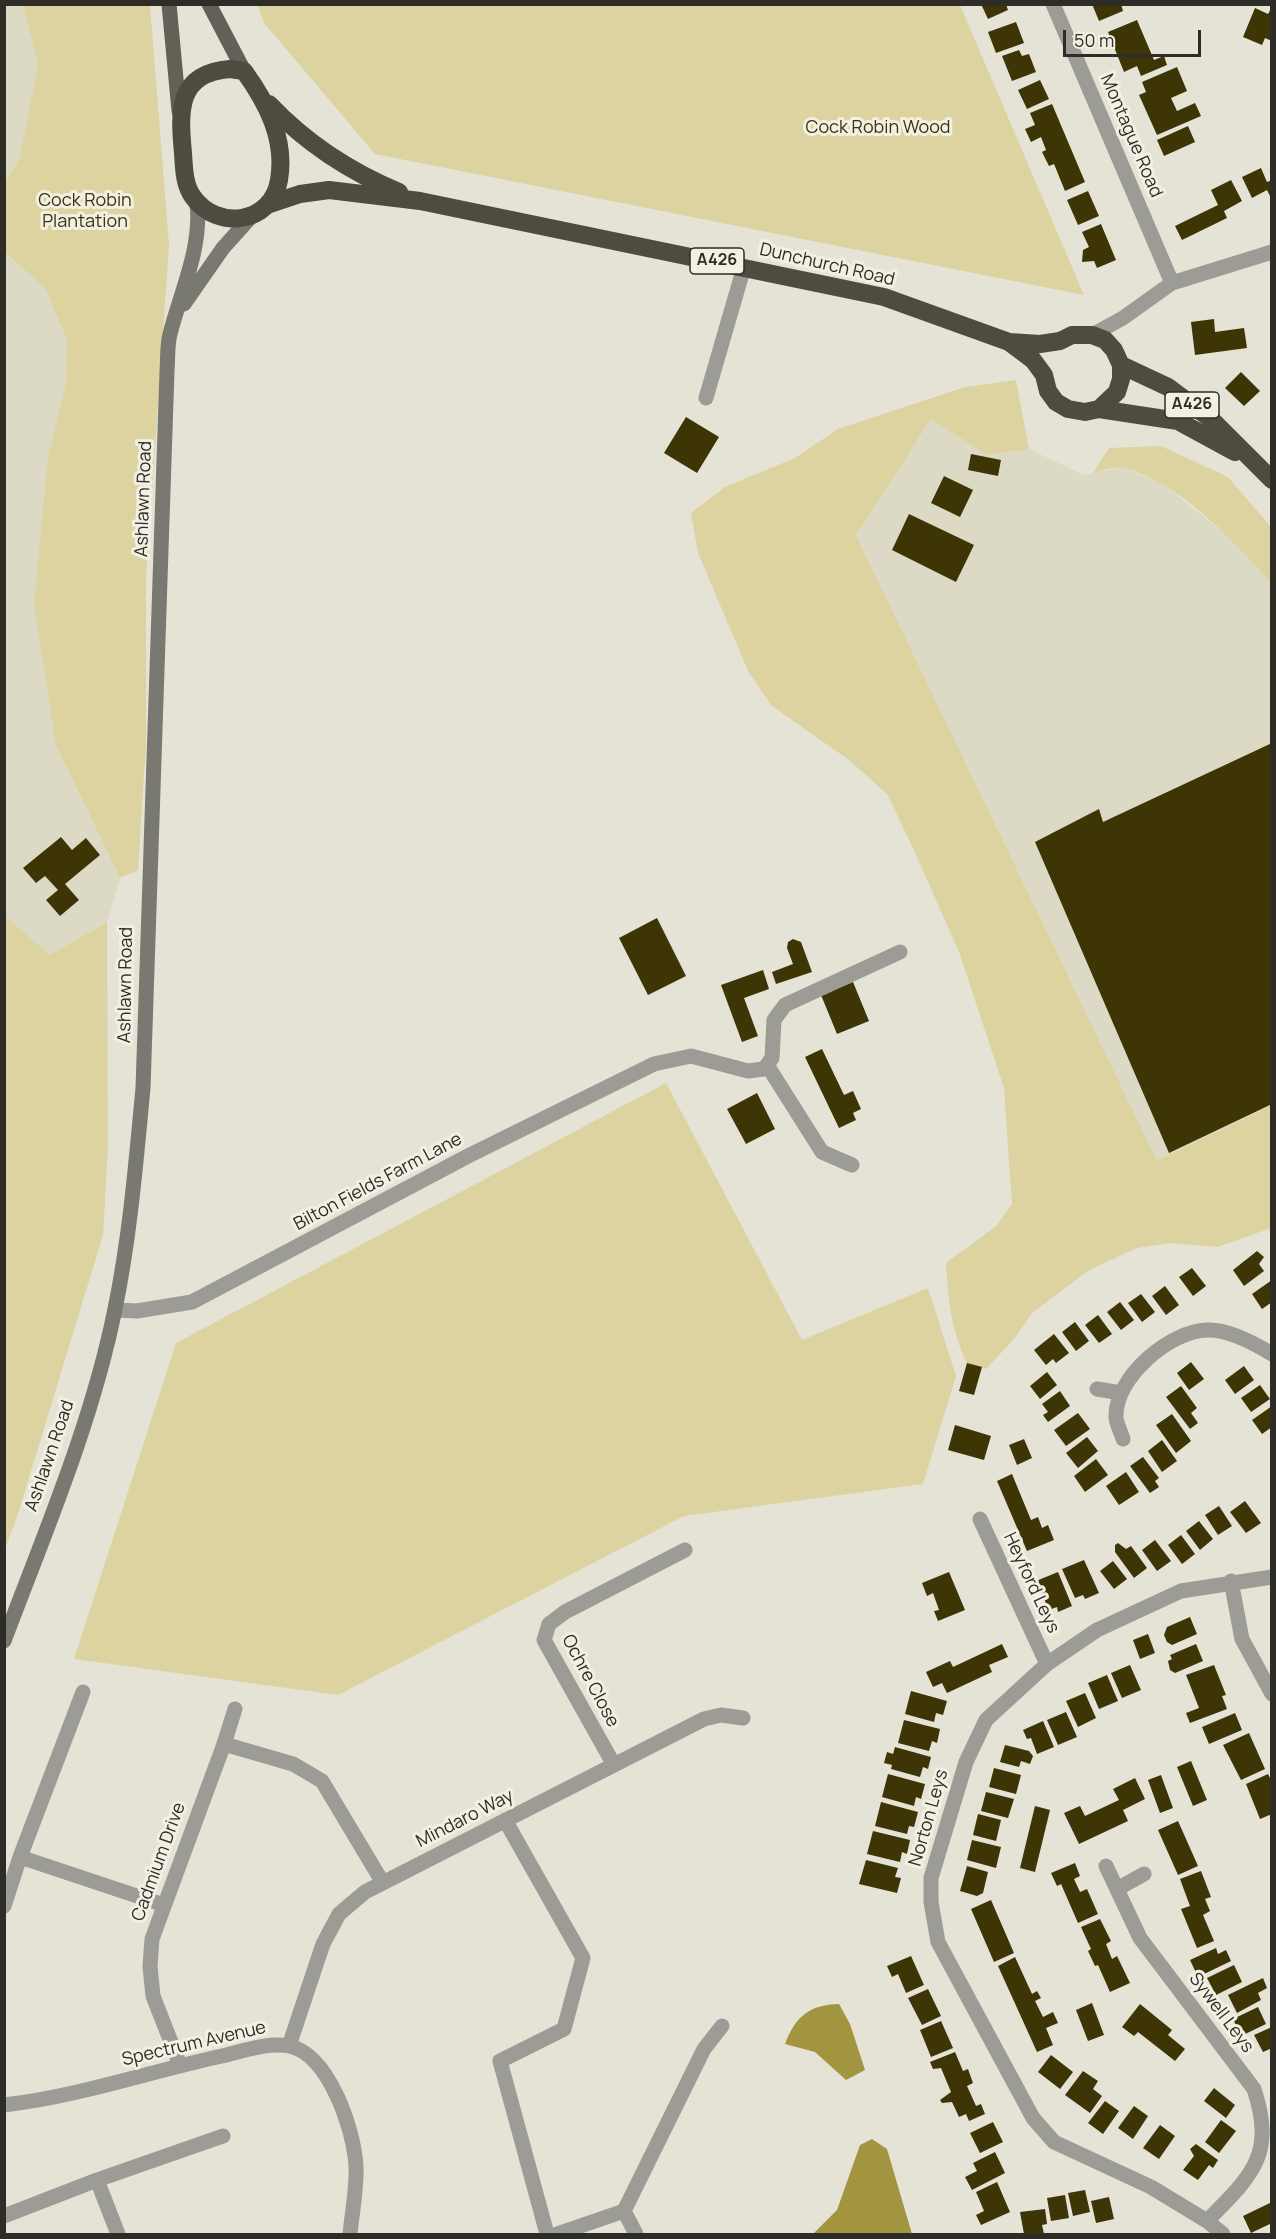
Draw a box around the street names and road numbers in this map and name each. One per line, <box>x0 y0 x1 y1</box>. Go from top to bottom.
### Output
street label: Montague Road <box>1095 71 1167 201</box>
street label: Dunchurch Road <box>757 239 897 291</box>
road number: A426 <box>690 248 744 274</box>
road number: A426 <box>1165 392 1219 418</box>
street label: Ashlawn Road <box>131 441 157 557</box>
street label: Ashlawn Road <box>114 927 138 1043</box>
street label: Bilton Fields Farm Lane <box>290 1128 466 1236</box>
street label: Ashlawn Road <box>21 1398 79 1514</box>
street label: Heyford Leys <box>998 1529 1064 1637</box>
street label: Ochre Close <box>557 1631 623 1731</box>
street label: Norton Leys <box>905 1767 953 1869</box>
street label: Mindaro Way <box>413 1785 517 1853</box>
street label: Cadmium Drive <box>128 1800 190 1924</box>
street label: Sywell Leys <box>1184 1969 1258 2057</box>
street label: Spectrum Avenue <box>120 2017 268 2071</box>

